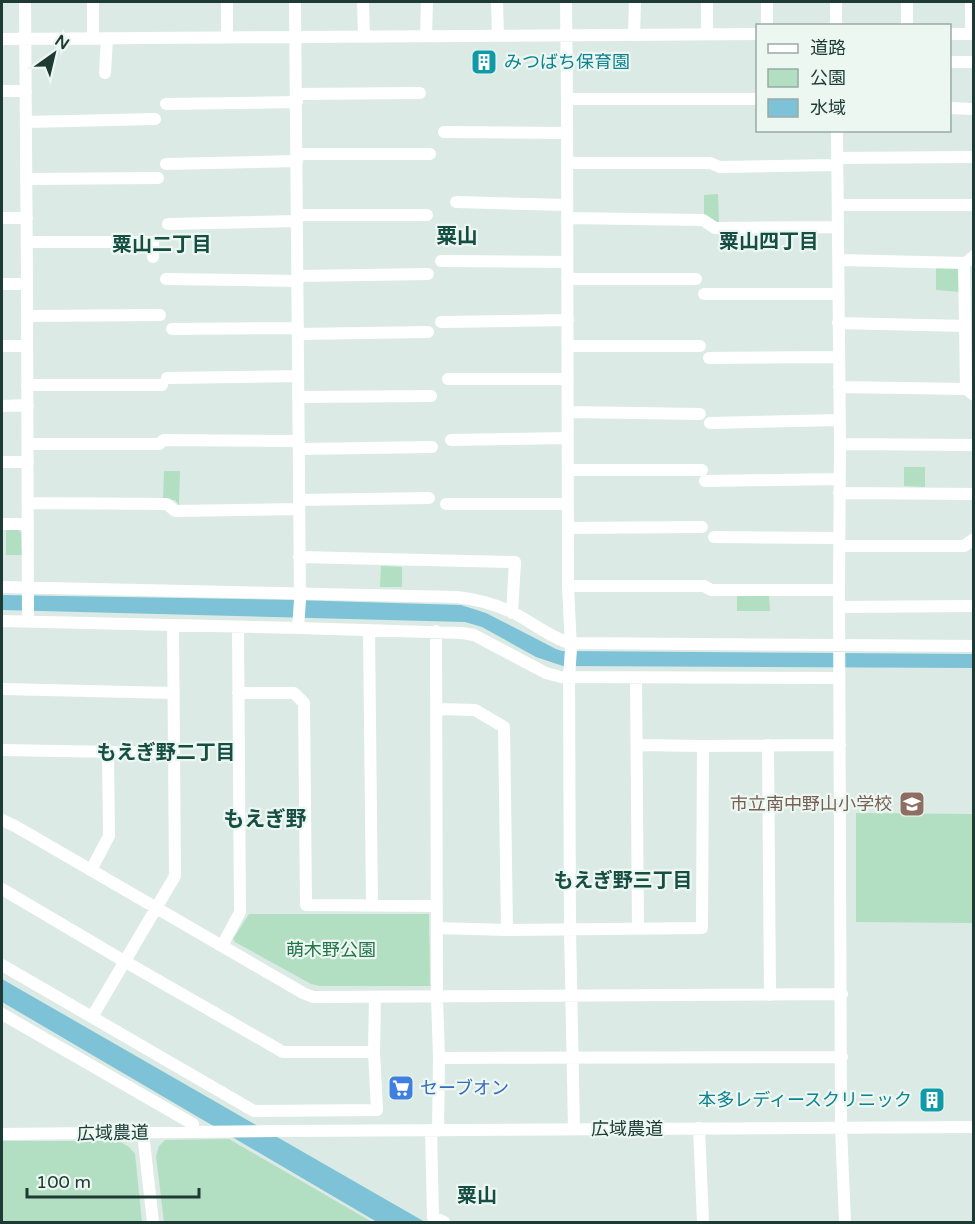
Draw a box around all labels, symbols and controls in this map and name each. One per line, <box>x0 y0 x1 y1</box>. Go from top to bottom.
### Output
north arrow <box>24 24 84 84</box>
legend <box>756 24 951 132</box>
text: N <box>51 31 73 54</box>
text: 道路 <box>810 37 846 59</box>
building icon: みつばち保育園 <box>469 47 499 77</box>
place label: みつばち保育園 <box>504 51 630 73</box>
text: 公園 <box>810 67 846 89</box>
text: 水域 <box>810 97 846 119</box>
district label: 粟山 <box>436 224 478 249</box>
district label: 粟山四丁目 <box>719 230 819 254</box>
district label: 粟山二丁目 <box>112 233 212 257</box>
district label: もえぎ野二丁目 <box>96 741 236 765</box>
school or university icon: 市立南中野山小学校 <box>897 789 927 819</box>
place label: 市立南中野山小学校 <box>730 793 892 815</box>
district label: もえぎ野 <box>223 807 307 832</box>
district label: もえぎ野三丁目 <box>553 869 693 893</box>
park label: 萌木野公園 <box>286 939 376 961</box>
supermarket icon: セーブオン <box>386 1073 416 1103</box>
place label: セーブオン <box>420 1077 509 1099</box>
building icon: 本多レディースクリニック <box>917 1085 947 1115</box>
place label: 本多レディースクリニック <box>698 1089 912 1111</box>
street label: 広域農道 <box>591 1118 663 1140</box>
street label: 広域農道 <box>77 1121 149 1145</box>
scale bar <box>27 1161 200 1199</box>
text: 100 m <box>36 1171 91 1193</box>
district label: 粟山 <box>457 1184 497 1208</box>

